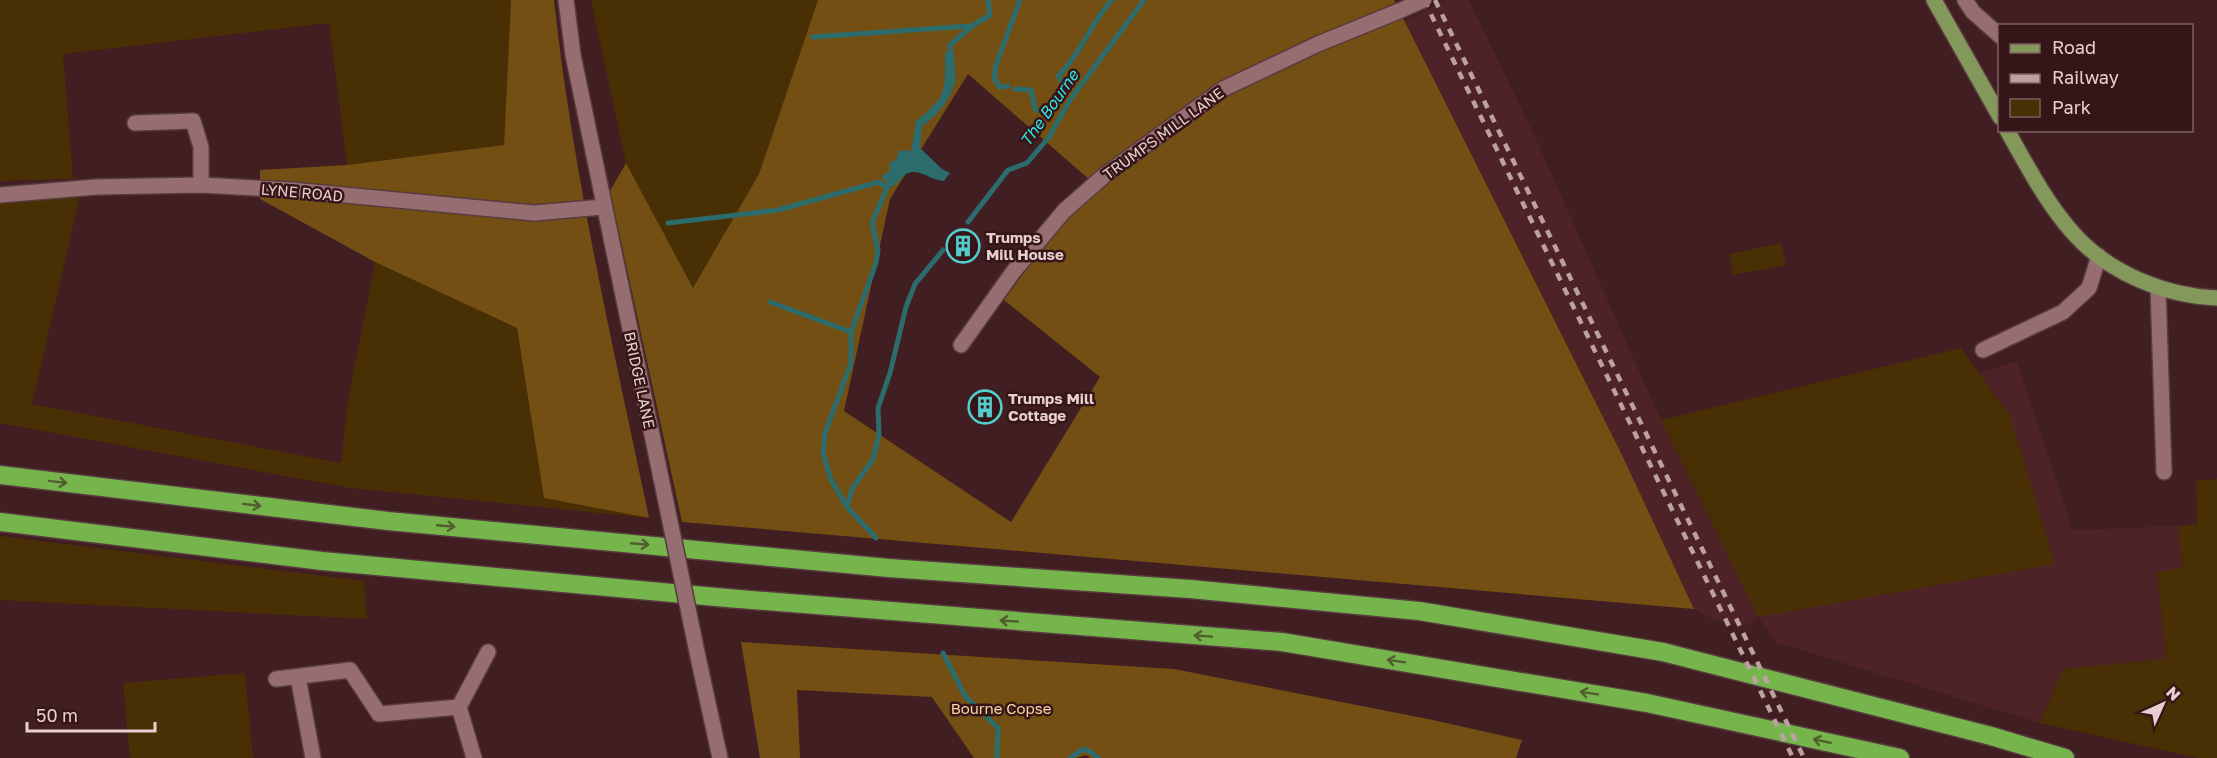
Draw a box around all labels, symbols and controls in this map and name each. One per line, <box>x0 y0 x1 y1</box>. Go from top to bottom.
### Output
legend <box>1998 24 2193 132</box>
text: Road <box>2052 36 2096 58</box>
water label: The Bourne <box>1015 65 1084 150</box>
text: Railway <box>2052 66 2119 88</box>
street label: TRUMPS MILL LANE <box>1099 83 1227 183</box>
text: Park <box>2052 96 2091 118</box>
street label: LYNE ROAD <box>260 179 344 205</box>
building icon: Trumps Mill House <box>945 228 981 264</box>
place label: Trumps Mill House <box>986 228 1064 263</box>
street label: BRIDGE LANE <box>621 330 659 430</box>
building icon: Trumps Mill Cottage <box>967 389 1003 425</box>
place label: Trumps Mill Cottage <box>1008 389 1094 424</box>
one-way arrow <box>48 476 68 487</box>
one-way arrow <box>241 499 261 510</box>
one-way arrow <box>435 521 455 532</box>
one-way arrow <box>629 539 649 550</box>
one-way arrow <box>999 615 1019 626</box>
one-way arrow <box>1194 630 1214 641</box>
one-way arrow <box>1387 655 1407 666</box>
north arrow <box>2133 674 2193 734</box>
text: N <box>2162 682 2185 705</box>
one-way arrow <box>1579 687 1599 698</box>
scale bar <box>27 695 154 733</box>
park label: Bourne Copse <box>951 699 1052 717</box>
text: 50 m <box>36 704 78 726</box>
one-way arrow <box>1813 735 1833 746</box>

